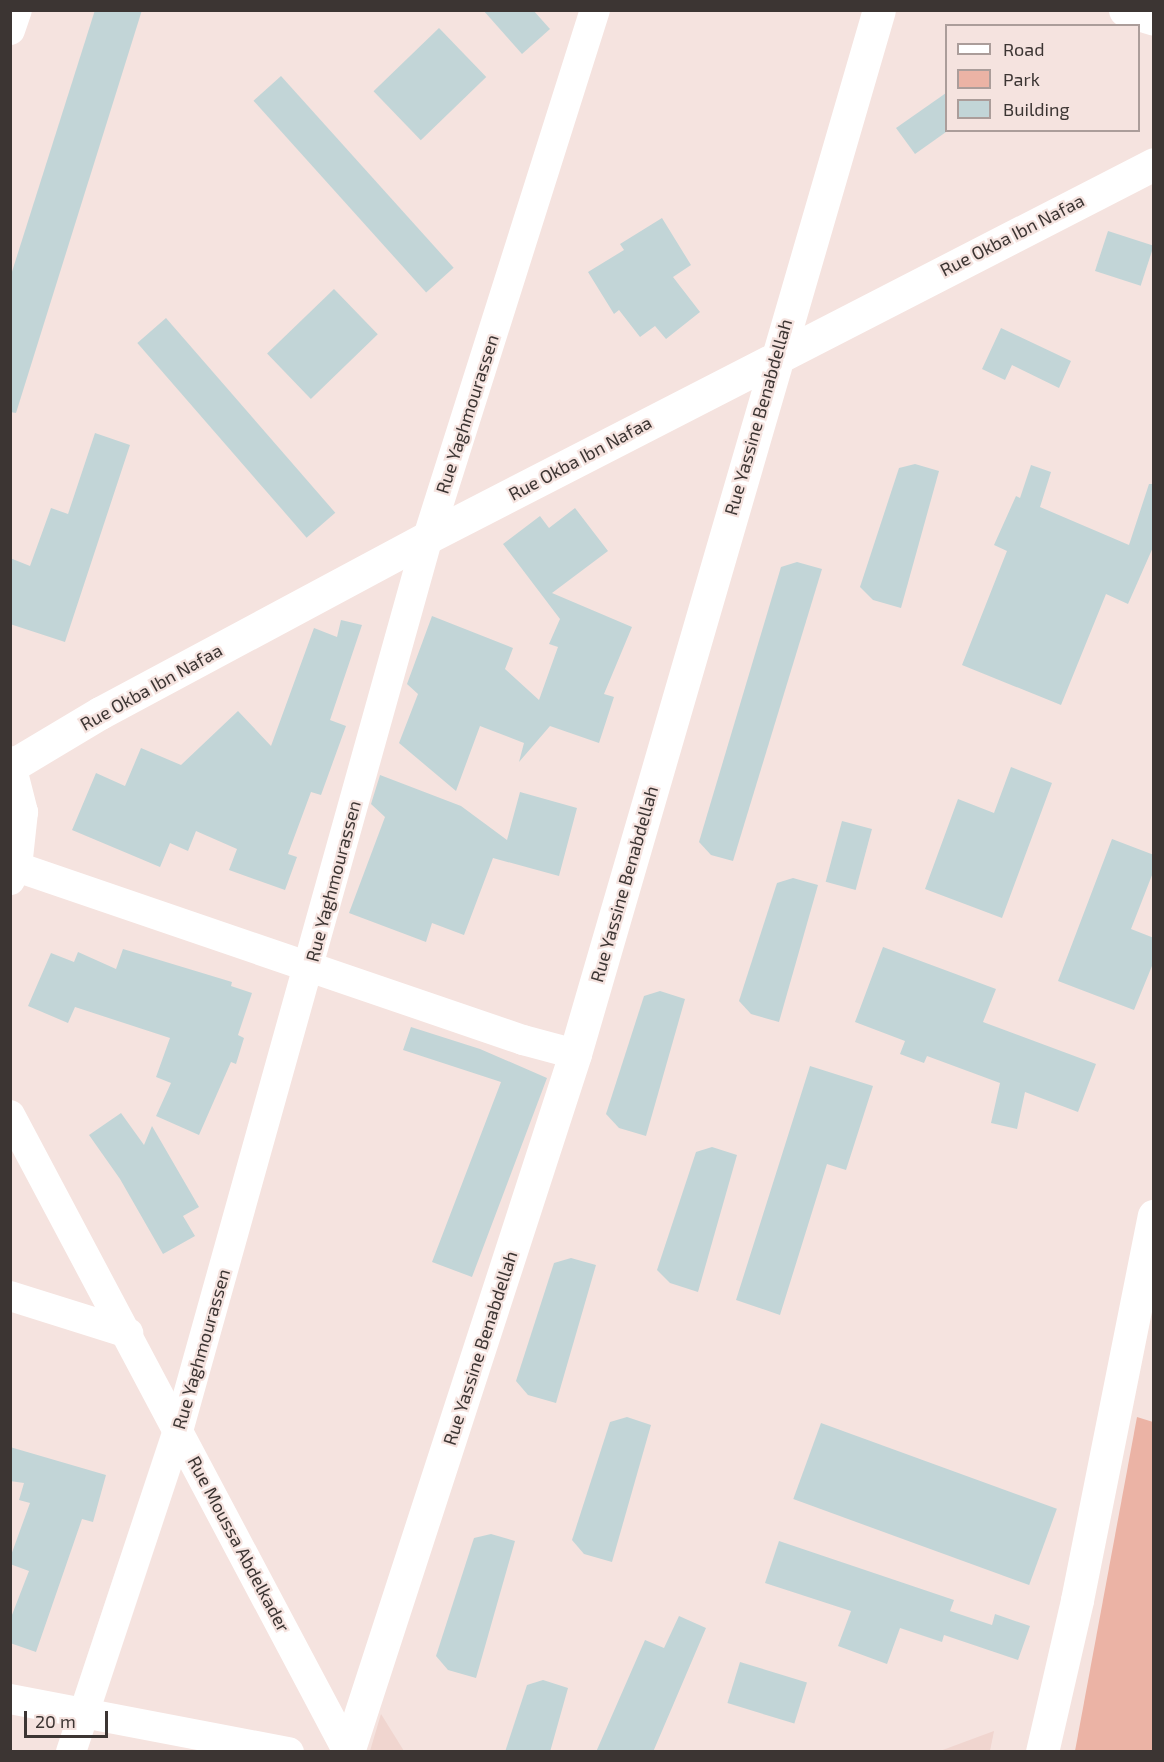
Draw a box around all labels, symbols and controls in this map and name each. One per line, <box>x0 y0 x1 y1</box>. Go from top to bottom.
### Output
legend <box>945 24 1140 132</box>
text: Road <box>1003 38 1044 60</box>
text: Park <box>1003 68 1040 90</box>
text: Building <box>1003 98 1070 120</box>
street label: Rue Okba Ibn Nafaa <box>936 189 1088 281</box>
street label: Rue Yassine Benabdellah <box>720 316 796 518</box>
street label: Rue Yaghmourassen <box>431 332 503 496</box>
street label: Rue Okba Ibn Nafaa <box>505 411 655 505</box>
street label: Rue Okba Ibn Nafaa <box>76 639 226 735</box>
street label: Rue Yassine Benabdellah <box>586 783 662 985</box>
street label: Rue Yaghmourassen <box>301 798 365 964</box>
street label: Rue Yassine Benabdellah <box>438 1248 522 1448</box>
street label: Rue Yaghmourassen <box>168 1266 234 1432</box>
street label: Rue Moussa Abdelkader <box>183 1452 295 1636</box>
scale bar <box>27 1699 111 1737</box>
text: 20 m <box>35 1710 76 1732</box>

